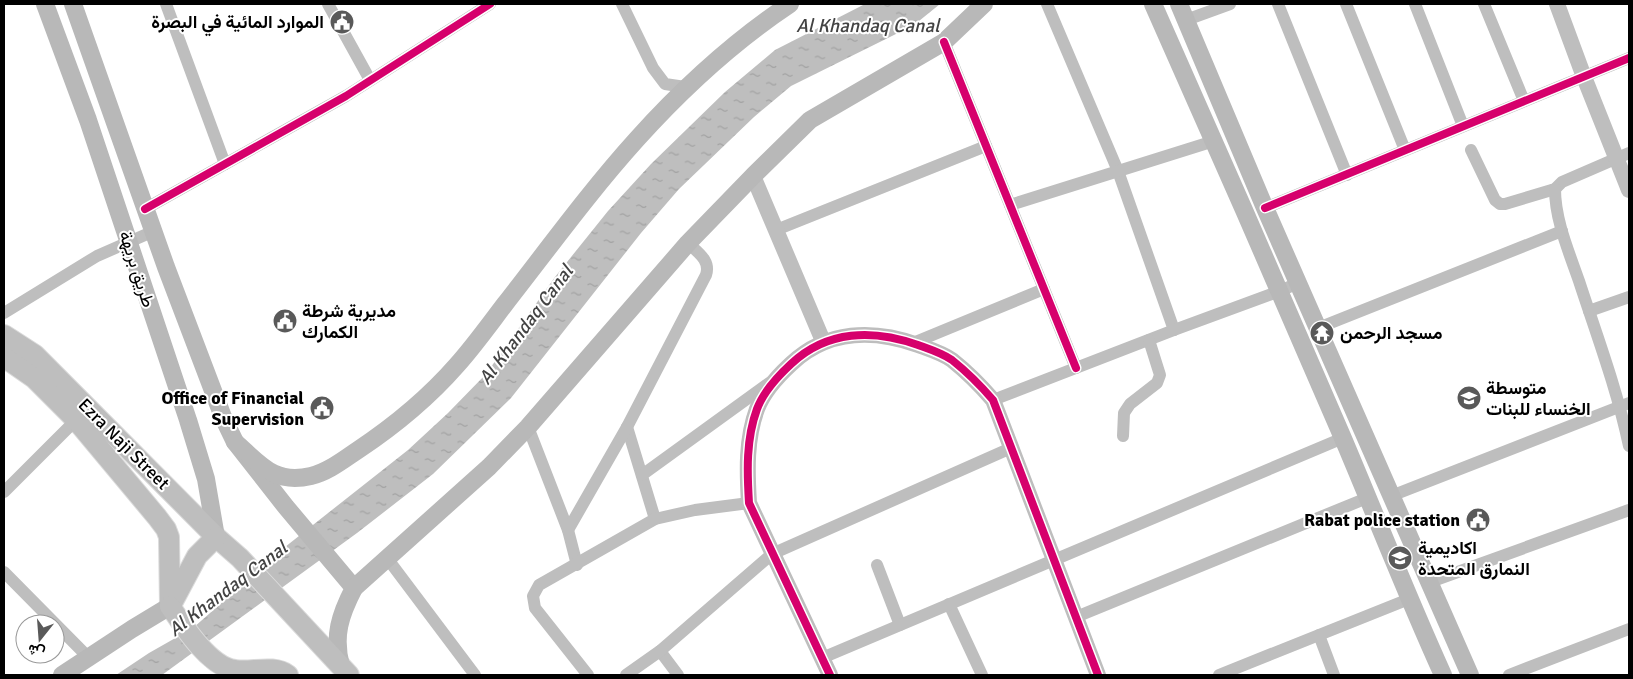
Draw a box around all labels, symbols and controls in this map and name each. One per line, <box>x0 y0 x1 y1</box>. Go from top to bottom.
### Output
public building icon: الموارد المائية في البصرة <box>329 9 355 35</box>
place label: الموارد المائية في البصرة <box>151 11 324 37</box>
water label: Al Khandaq Canal <box>796 14 941 38</box>
street label: طريق بريهة <box>114 228 160 310</box>
water label: Al Khandaq Canal <box>473 259 580 389</box>
place label: مديرية شرطة الكمارك <box>302 300 396 343</box>
public building icon: مديرية شرطة الكمارك <box>272 308 298 334</box>
temple icon: مسجد الرحمن <box>1309 320 1335 346</box>
place label: مسجد الرحمن <box>1340 322 1443 344</box>
place label: متوسطة الخنساء للبنات <box>1486 377 1591 420</box>
school or university icon: متوسطة الخنساء للبنات <box>1456 385 1482 411</box>
place label: Office of Financial Supervision <box>161 387 304 430</box>
street label: Ezra Naji Street <box>74 394 174 494</box>
public building icon: Office of Financial Supervision <box>309 395 335 421</box>
public building icon: Rabat police station <box>1465 507 1491 533</box>
place label: Rabat police station <box>1304 509 1460 531</box>
water label: Al Khandaq Canal <box>164 535 294 642</box>
place label: اكاديمية النمارق المتحدة <box>1418 537 1530 580</box>
school or university icon: اكاديمية النمارق المتحدة <box>1387 545 1413 571</box>
north arrow <box>15 614 65 664</box>
text: ش <box>26 640 47 662</box>

